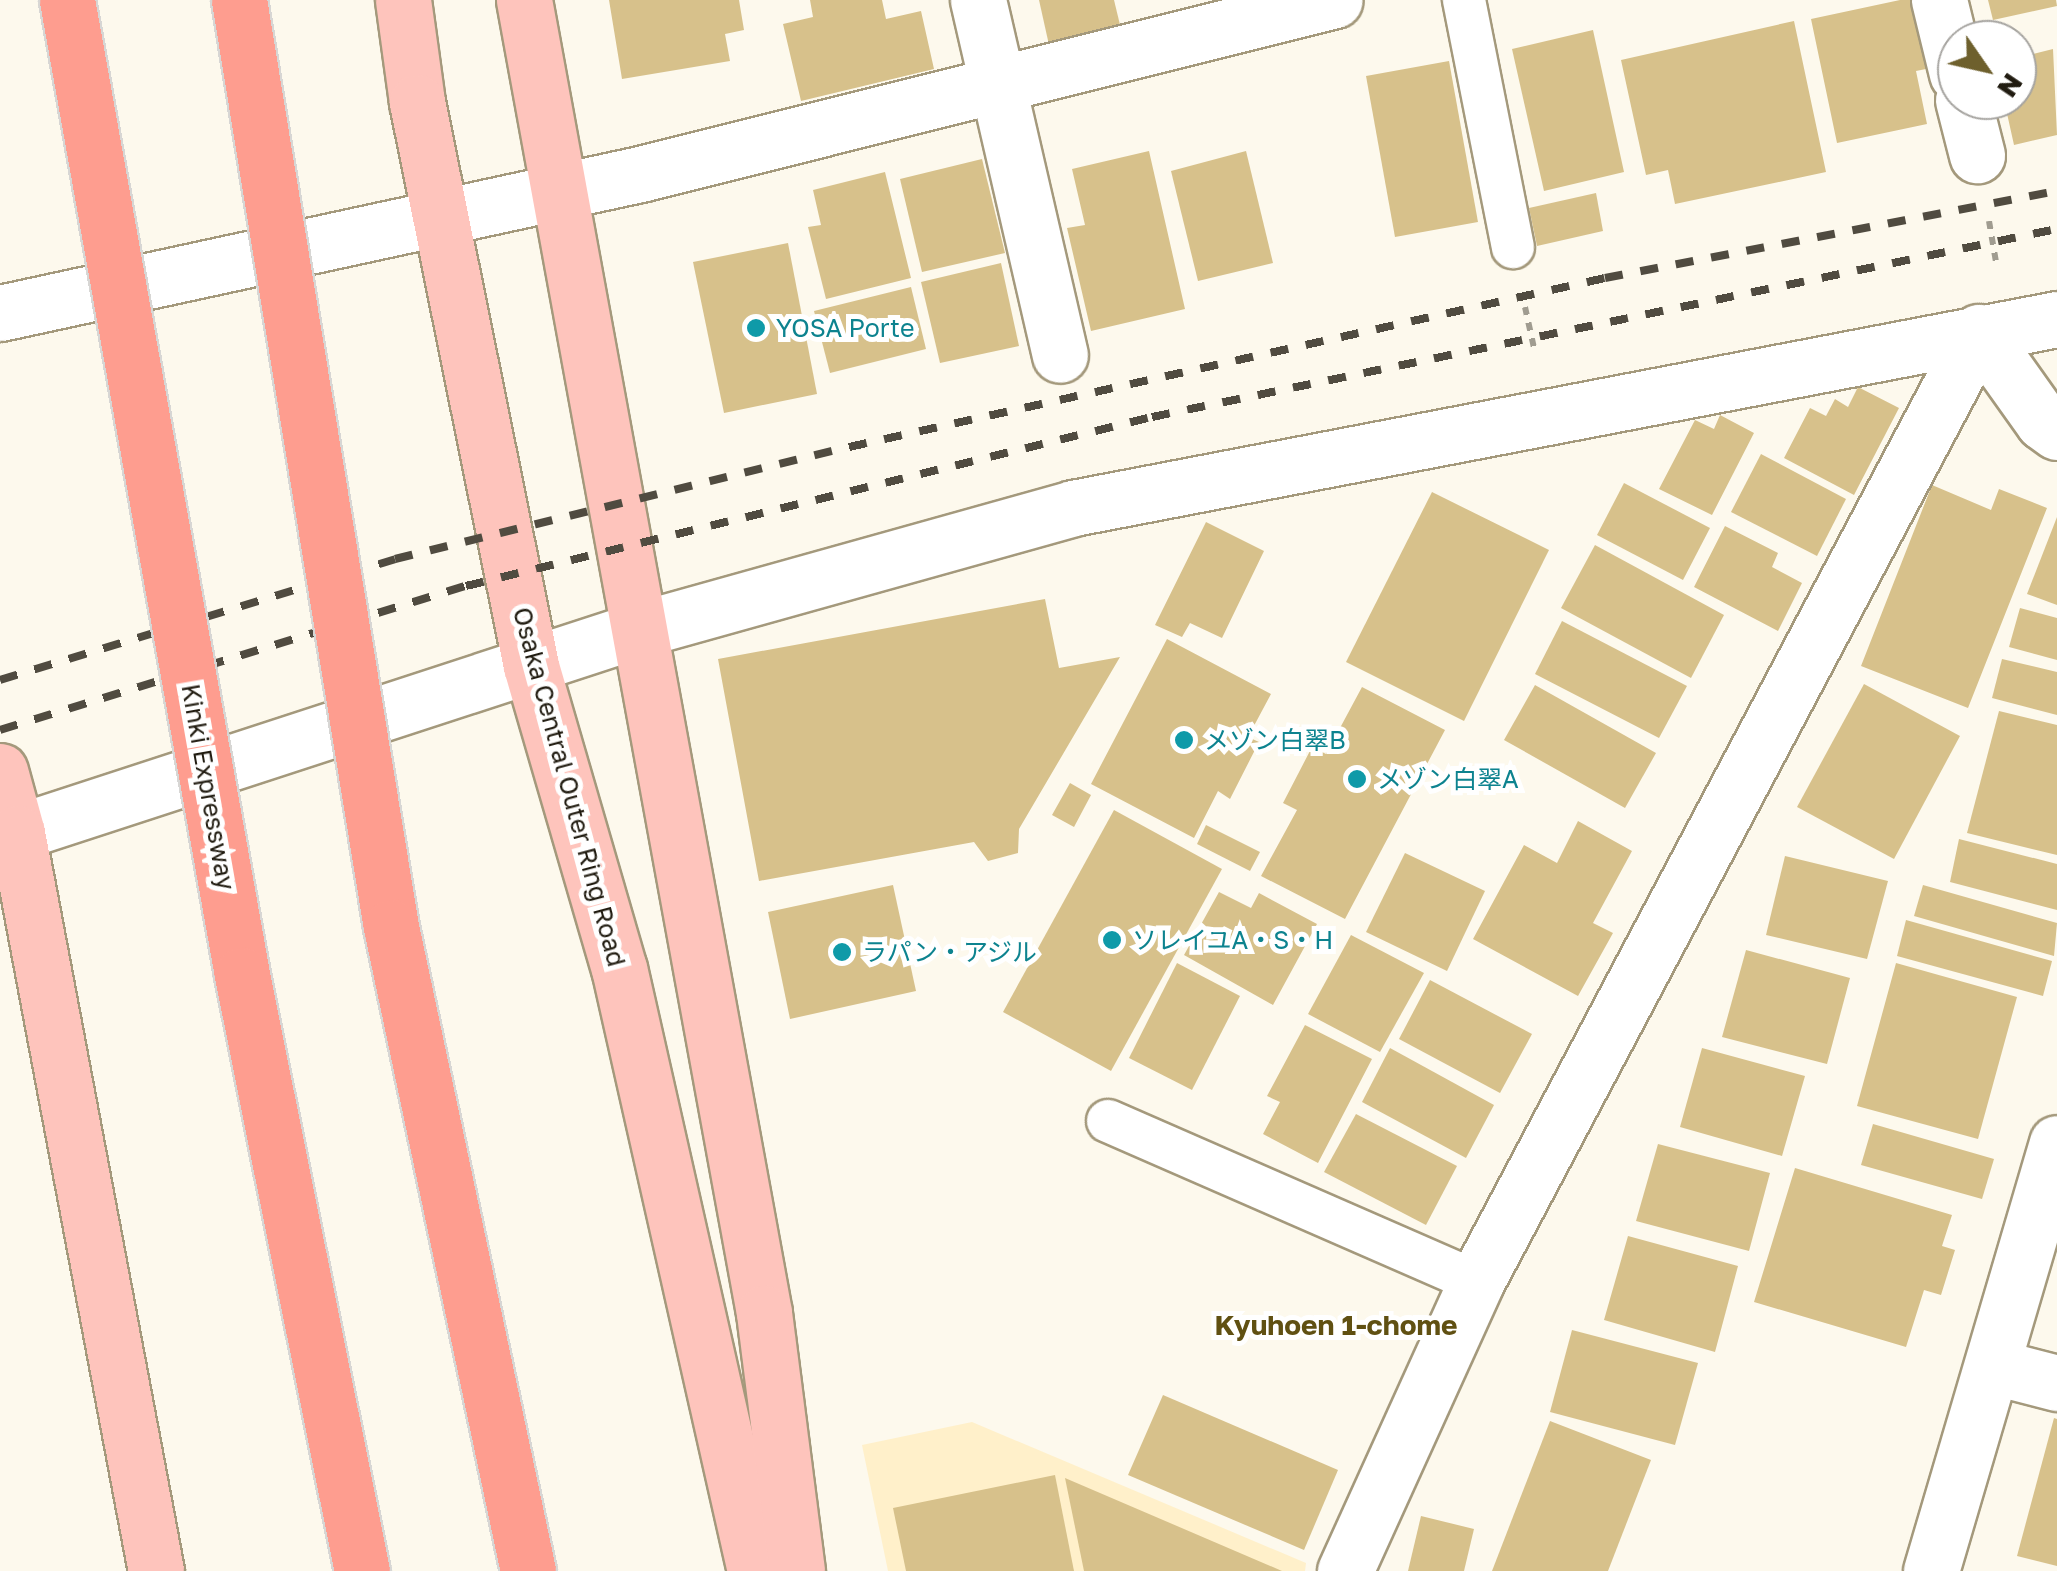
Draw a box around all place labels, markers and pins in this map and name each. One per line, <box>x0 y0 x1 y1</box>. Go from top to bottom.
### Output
place label: YOSA Porte <box>776 313 914 343</box>
marker: YOSA Porte <box>745 317 767 339</box>
place label: メゾン白翠B <box>1204 725 1346 755</box>
marker: メゾン白翠B <box>1173 729 1195 751</box>
place label: メゾン白翠A <box>1377 764 1519 794</box>
marker: メゾン白翠A <box>1346 768 1368 790</box>
place label: ソレイユA・S・H <box>1132 925 1334 955</box>
marker: ソレイユA・S・H <box>1101 929 1123 951</box>
place label: ラパン・アジル <box>862 937 1037 967</box>
marker: ラパン・アジル <box>831 941 853 963</box>

